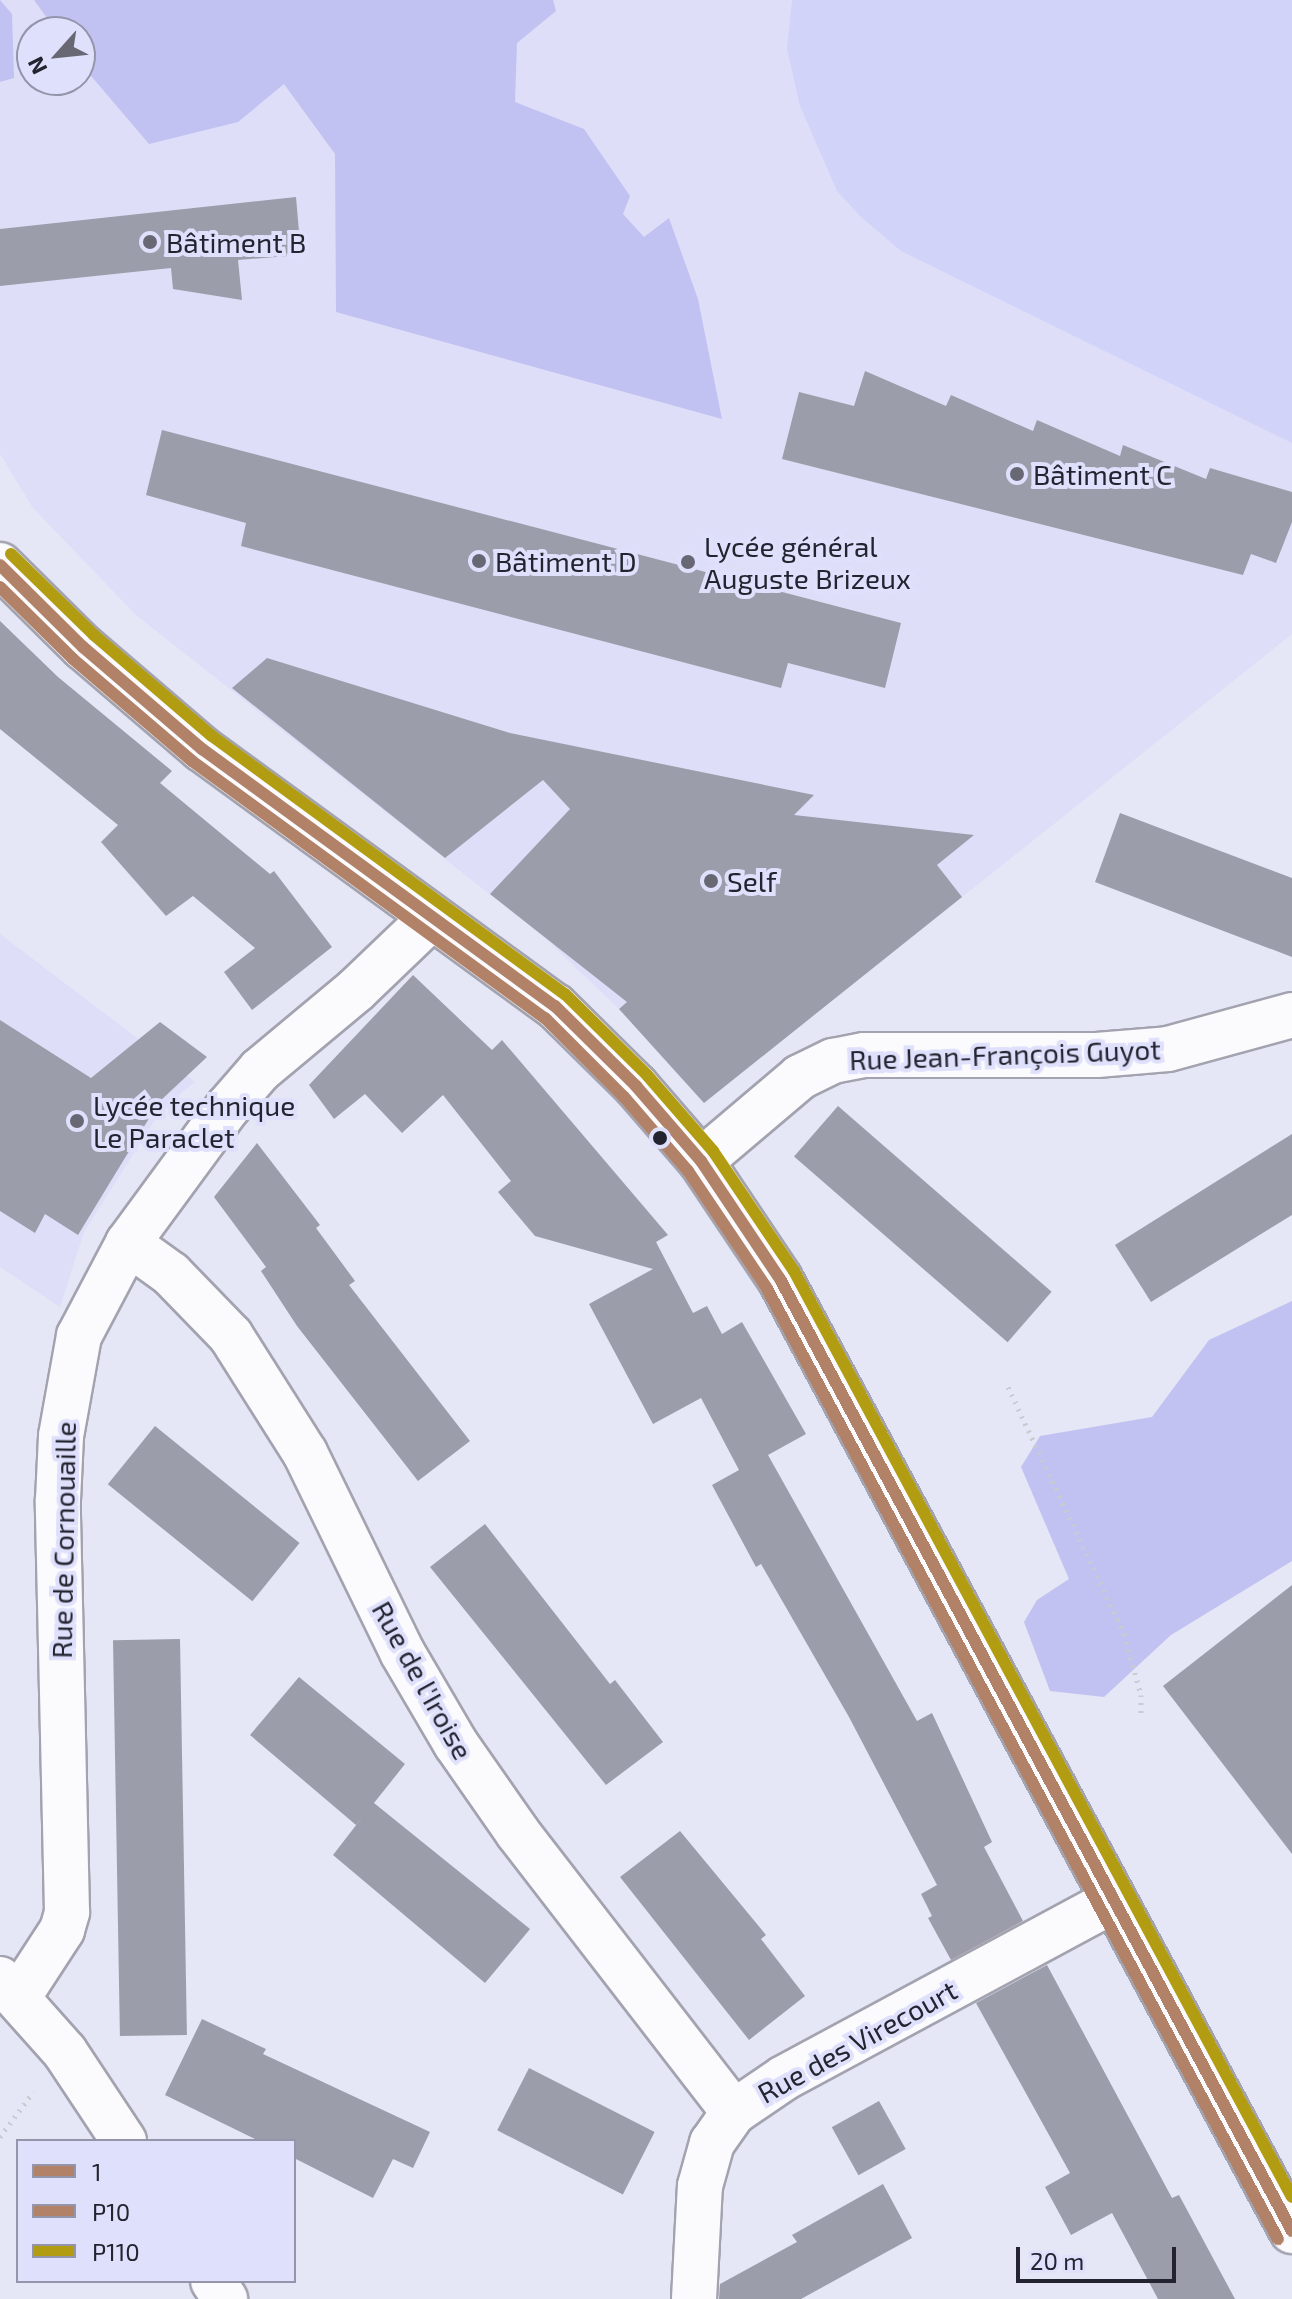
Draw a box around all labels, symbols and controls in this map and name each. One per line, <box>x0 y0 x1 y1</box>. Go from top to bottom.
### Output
north arrow <box>16 16 96 96</box>
text: N <box>21 53 52 79</box>
place label: Bâtiment B <box>166 225 306 259</box>
marker: Bâtiment B <box>141 233 159 251</box>
place label: Bâtiment C <box>1033 457 1172 491</box>
marker: Bâtiment C <box>1008 465 1026 483</box>
place label: Lycée général Auguste Brizeux <box>704 529 911 595</box>
place label: Bâtiment D <box>495 544 637 578</box>
marker: Bâtiment D <box>470 552 488 570</box>
marker: Lycée général Auguste Brizeux <box>679 553 697 571</box>
place label: Self <box>727 864 777 898</box>
marker: Self <box>702 872 720 890</box>
street label: Rue Jean-François Guyot <box>848 1032 1162 1076</box>
place label: Lycée technique Le Paraclet <box>93 1088 296 1154</box>
marker: Lycée technique Le Paraclet <box>68 1112 86 1130</box>
unlabelled marker <box>652 1130 668 1146</box>
street label: Rue de Cornouaille <box>44 1421 82 1659</box>
street label: Rue de l'Iroise <box>366 1595 480 1765</box>
street label: Rue des Virecourt <box>751 1972 963 2110</box>
legend <box>16 2139 296 2283</box>
text: 1 <box>92 2157 102 2186</box>
text: P10 <box>92 2197 130 2226</box>
scale bar <box>1020 2231 1180 2281</box>
text: P110 <box>92 2237 140 2266</box>
text: 20 m <box>1030 2246 1084 2275</box>

